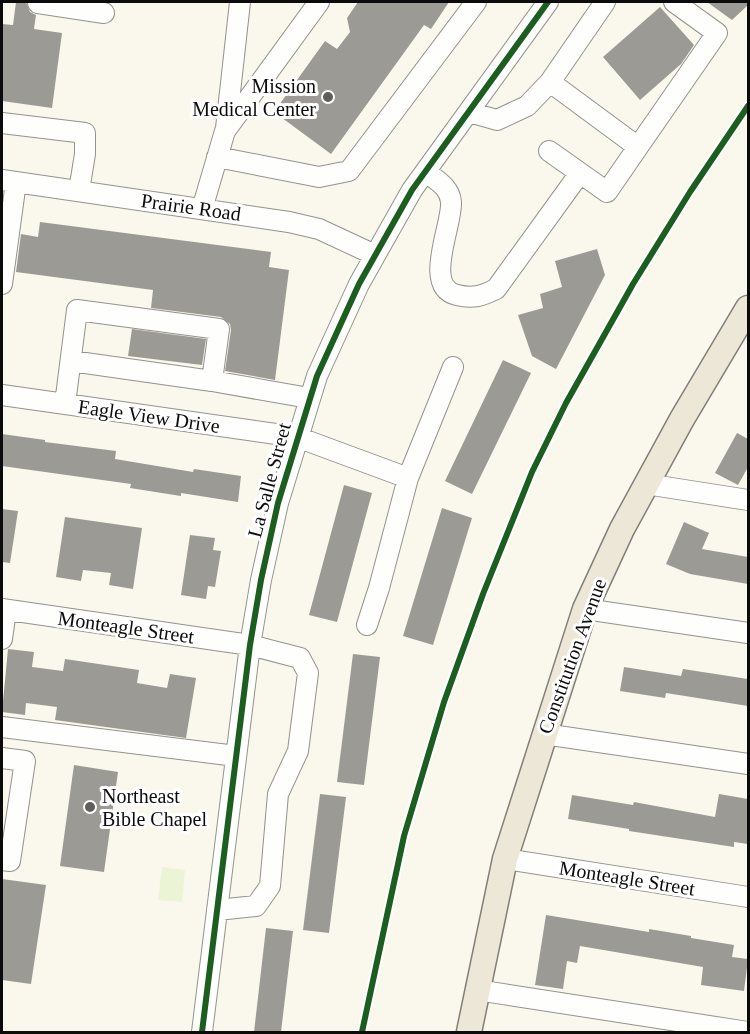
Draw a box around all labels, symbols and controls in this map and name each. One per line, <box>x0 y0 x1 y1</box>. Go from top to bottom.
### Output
place label: Mission Medical Center <box>192 75 316 120</box>
marker: Mission Medical Center <box>321 90 335 104</box>
street label: Prairie Road <box>140 189 242 225</box>
street label: Eagle View Drive <box>77 395 221 438</box>
street label: La Salle Street <box>243 420 295 540</box>
street label: Constitution Avenue <box>534 575 610 737</box>
street label: Monteagle Street <box>56 607 196 648</box>
place label: Northeast Bible Chapel <box>102 785 207 831</box>
marker: Northeast Bible Chapel <box>83 800 97 814</box>
street label: Monteagle Street <box>557 856 697 901</box>

